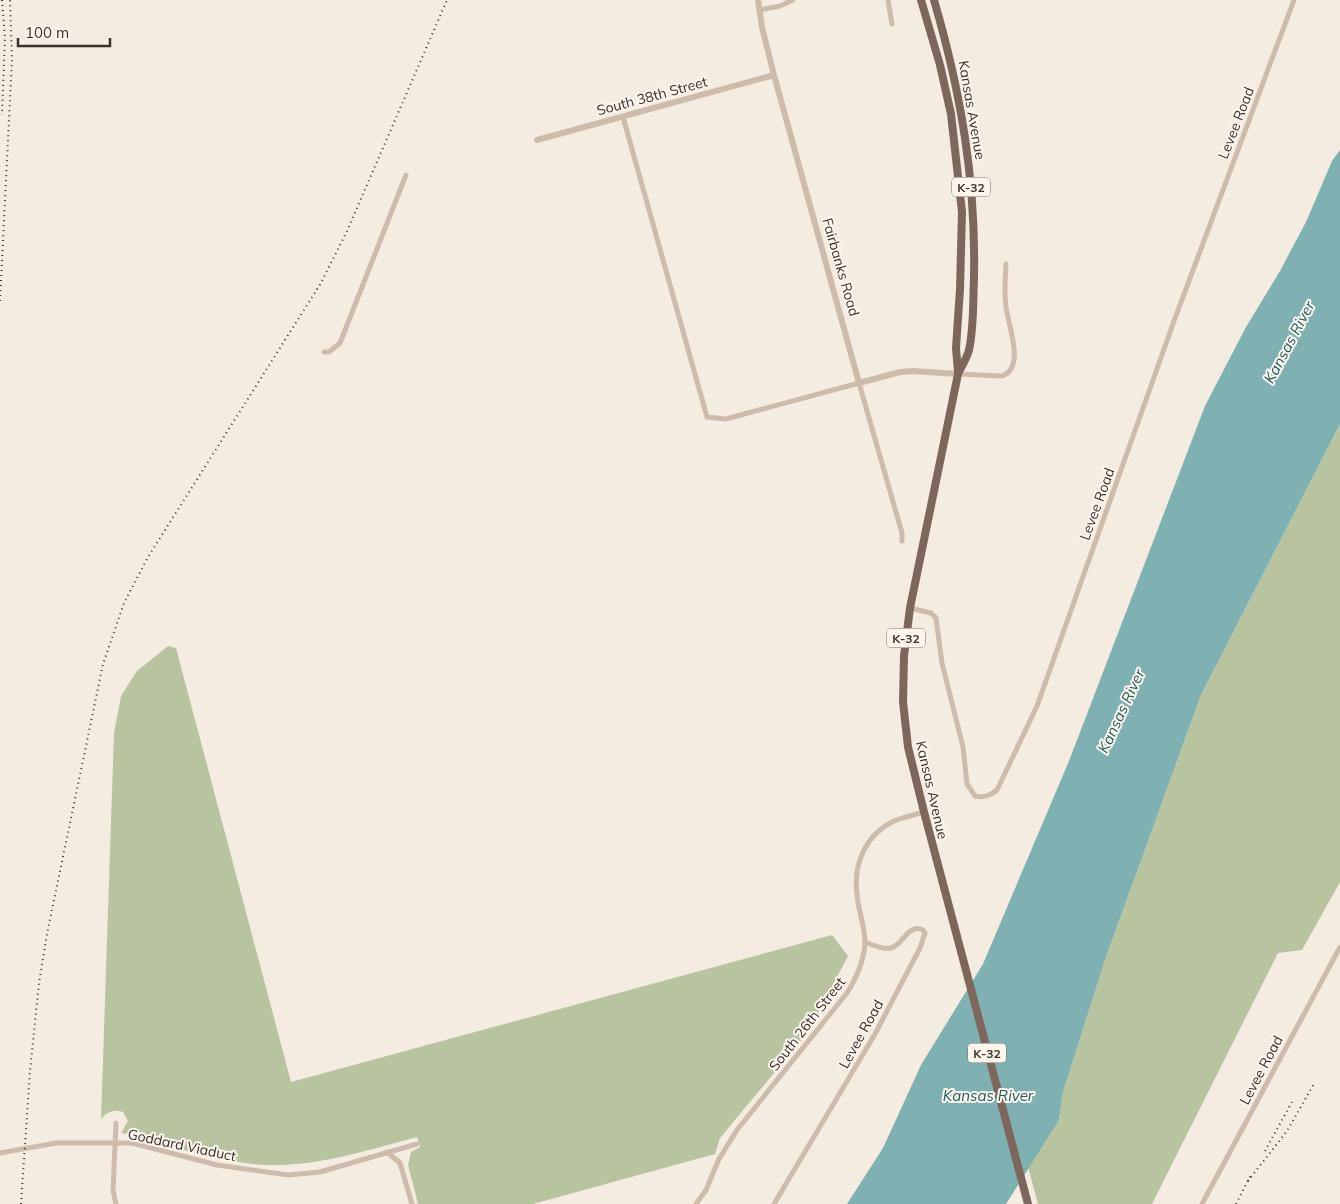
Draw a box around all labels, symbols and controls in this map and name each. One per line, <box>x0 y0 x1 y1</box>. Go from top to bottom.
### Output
scale bar <box>18 15 110 47</box>
text: 100 m <box>25 23 69 42</box>
street label: Kansas Avenue <box>954 59 990 161</box>
street label: South 38th Street <box>595 73 709 119</box>
street label: Levee Road <box>1214 84 1258 162</box>
road number: K-32 <box>952 178 990 196</box>
street label: Fairbanks Road <box>818 216 864 318</box>
water label: Kansas River <box>1259 297 1319 386</box>
street label: Levee Road <box>1076 465 1118 543</box>
road number: K-32 <box>887 628 925 648</box>
water label: Kansas River <box>1093 665 1149 756</box>
street label: Kansas Avenue <box>912 739 952 841</box>
street label: South 26th Street <box>765 974 849 1074</box>
street label: Levee Road <box>835 997 887 1071</box>
street label: Levee Road <box>1235 1032 1287 1108</box>
road number: K-32 <box>968 1044 1006 1062</box>
water label: Kansas River <box>943 1086 1034 1105</box>
street label: Goddard Viaduct <box>126 1125 238 1165</box>

